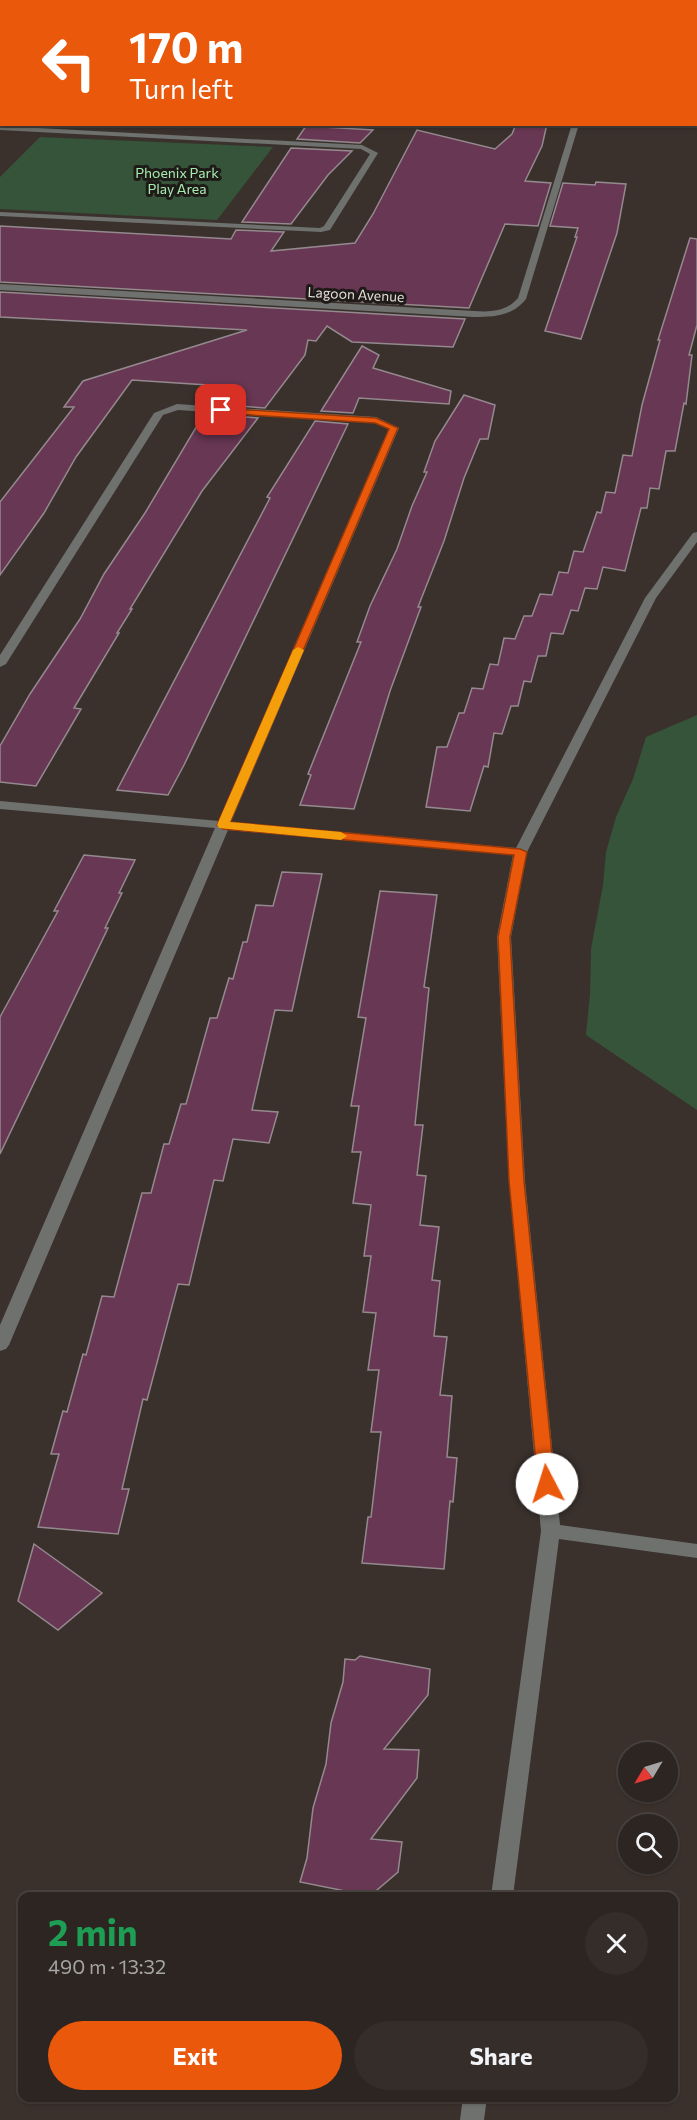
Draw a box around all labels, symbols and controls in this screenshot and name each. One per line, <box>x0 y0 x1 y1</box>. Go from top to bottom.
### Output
text: 170 m <box>129 20 243 72</box>
icon: left <box>30 24 108 102</box>
text: Turn left <box>129 72 233 105</box>
park label: Phoenix Park Play Area <box>135 164 219 197</box>
street label: Lagoon Avenue <box>307 283 405 305</box>
pin <box>195 384 246 435</box>
icon: arrive <box>204 393 237 426</box>
position arrow <box>515 1452 579 1516</box>
north arrow <box>618 1742 678 1802</box>
map controls <box>618 1742 678 1874</box>
button: search <box>618 1814 678 1874</box>
text: 2 min <box>48 1909 138 1953</box>
button: close <box>585 1912 648 1975</box>
text: 490 m · 13:32 <box>48 1954 166 1978</box>
button: Exit <box>48 2021 342 2090</box>
button: Share <box>354 2021 648 2090</box>

